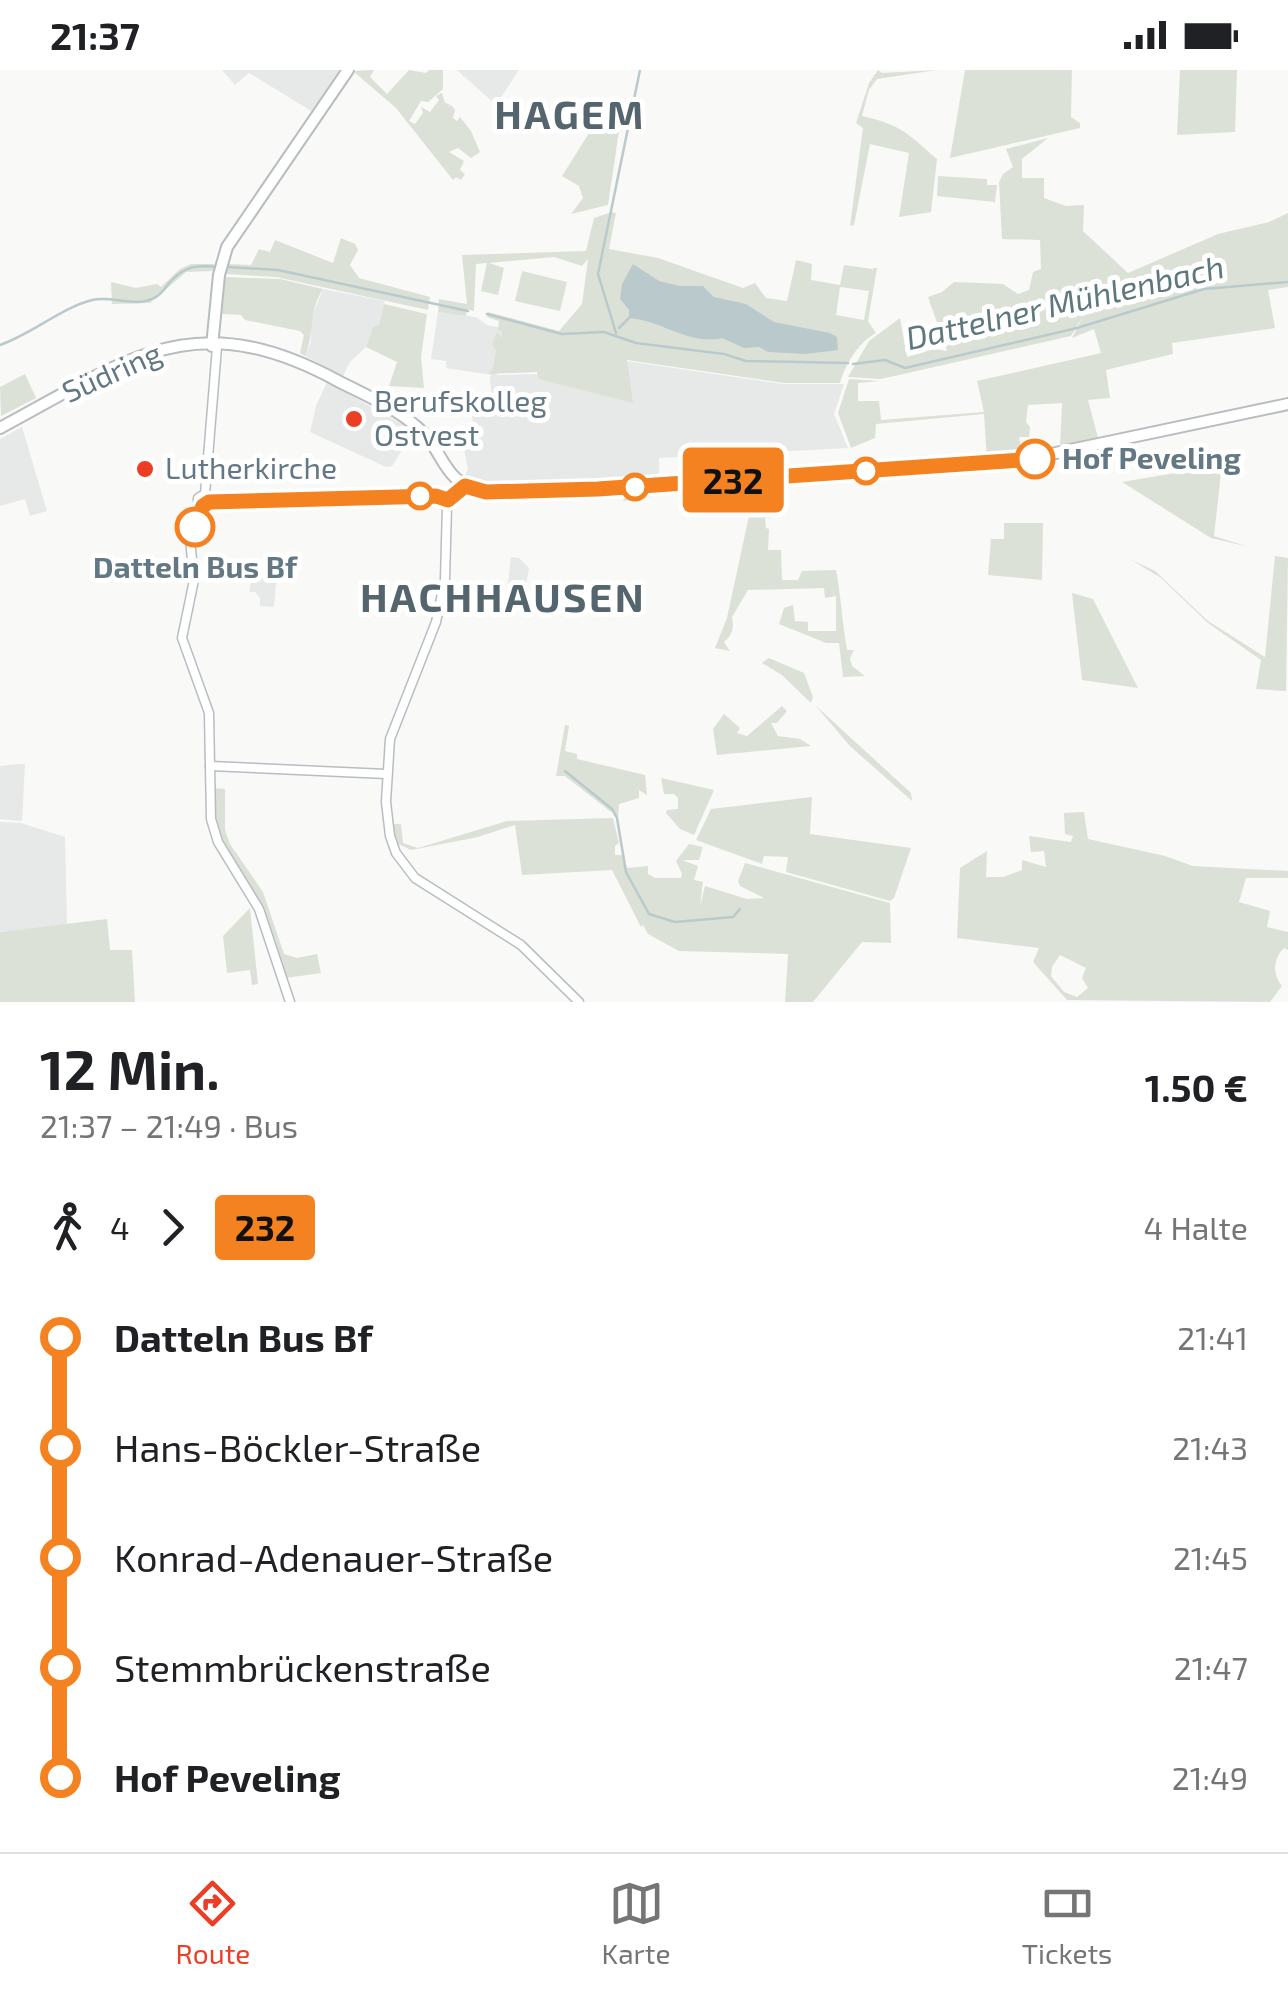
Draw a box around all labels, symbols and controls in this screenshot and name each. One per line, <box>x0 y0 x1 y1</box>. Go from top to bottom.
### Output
text: 21:37 <box>50 12 140 58</box>
district label: HAGEM <box>494 89 646 137</box>
water label: Dattelner Mühlenbach <box>902 246 1227 356</box>
street label: Südring <box>56 333 167 409</box>
place label: Berufskolleg Ostvest <box>374 382 547 452</box>
marker: Berufskolleg Ostvest <box>343 408 365 430</box>
place label: Hof Peveling <box>1062 439 1241 475</box>
marker: Hof Peveling <box>1016 440 1054 478</box>
line badge: 232 <box>676 448 790 512</box>
place label: Lutherkirche <box>165 449 337 485</box>
marker: Lutherkirche <box>134 458 156 480</box>
unlabelled marker <box>853 458 879 484</box>
text: 232 <box>703 459 763 501</box>
unlabelled marker <box>622 474 648 500</box>
unlabelled marker <box>407 483 433 509</box>
marker: Datteln Bus Bf <box>176 508 214 546</box>
place label: Datteln Bus Bf <box>93 548 298 584</box>
district label: HACHHAUSEN <box>360 572 646 620</box>
text: 12 Min. <box>40 1035 220 1101</box>
text: 1.50 € <box>1145 1064 1248 1110</box>
text: 21:37 – 21:49 · Bus <box>40 1106 298 1144</box>
icon: walk <box>40 1200 95 1255</box>
icon: forward <box>145 1200 200 1255</box>
text: 232 <box>235 1206 295 1248</box>
text: 4 <box>110 1208 130 1246</box>
text: 4 Halte <box>1144 1208 1248 1246</box>
text: Datteln Bus Bf <box>114 1314 373 1360</box>
text: 21:41 <box>1177 1318 1248 1356</box>
text: Hans-Böckler-Straße <box>114 1424 481 1470</box>
text: 21:43 <box>1172 1428 1248 1466</box>
text: Konrad-Adenauer-Straße <box>114 1534 553 1580</box>
text: 21:45 <box>1173 1538 1248 1576</box>
text: Stemmbrückenstraße <box>114 1644 491 1690</box>
text: 21:47 <box>1174 1648 1248 1686</box>
text: Hof Peveling <box>114 1754 341 1800</box>
text: 21:49 <box>1172 1758 1248 1796</box>
tab: Route <box>176 1876 250 1970</box>
tab: Karte <box>602 1876 670 1970</box>
tab: Tickets <box>1022 1876 1112 1970</box>

